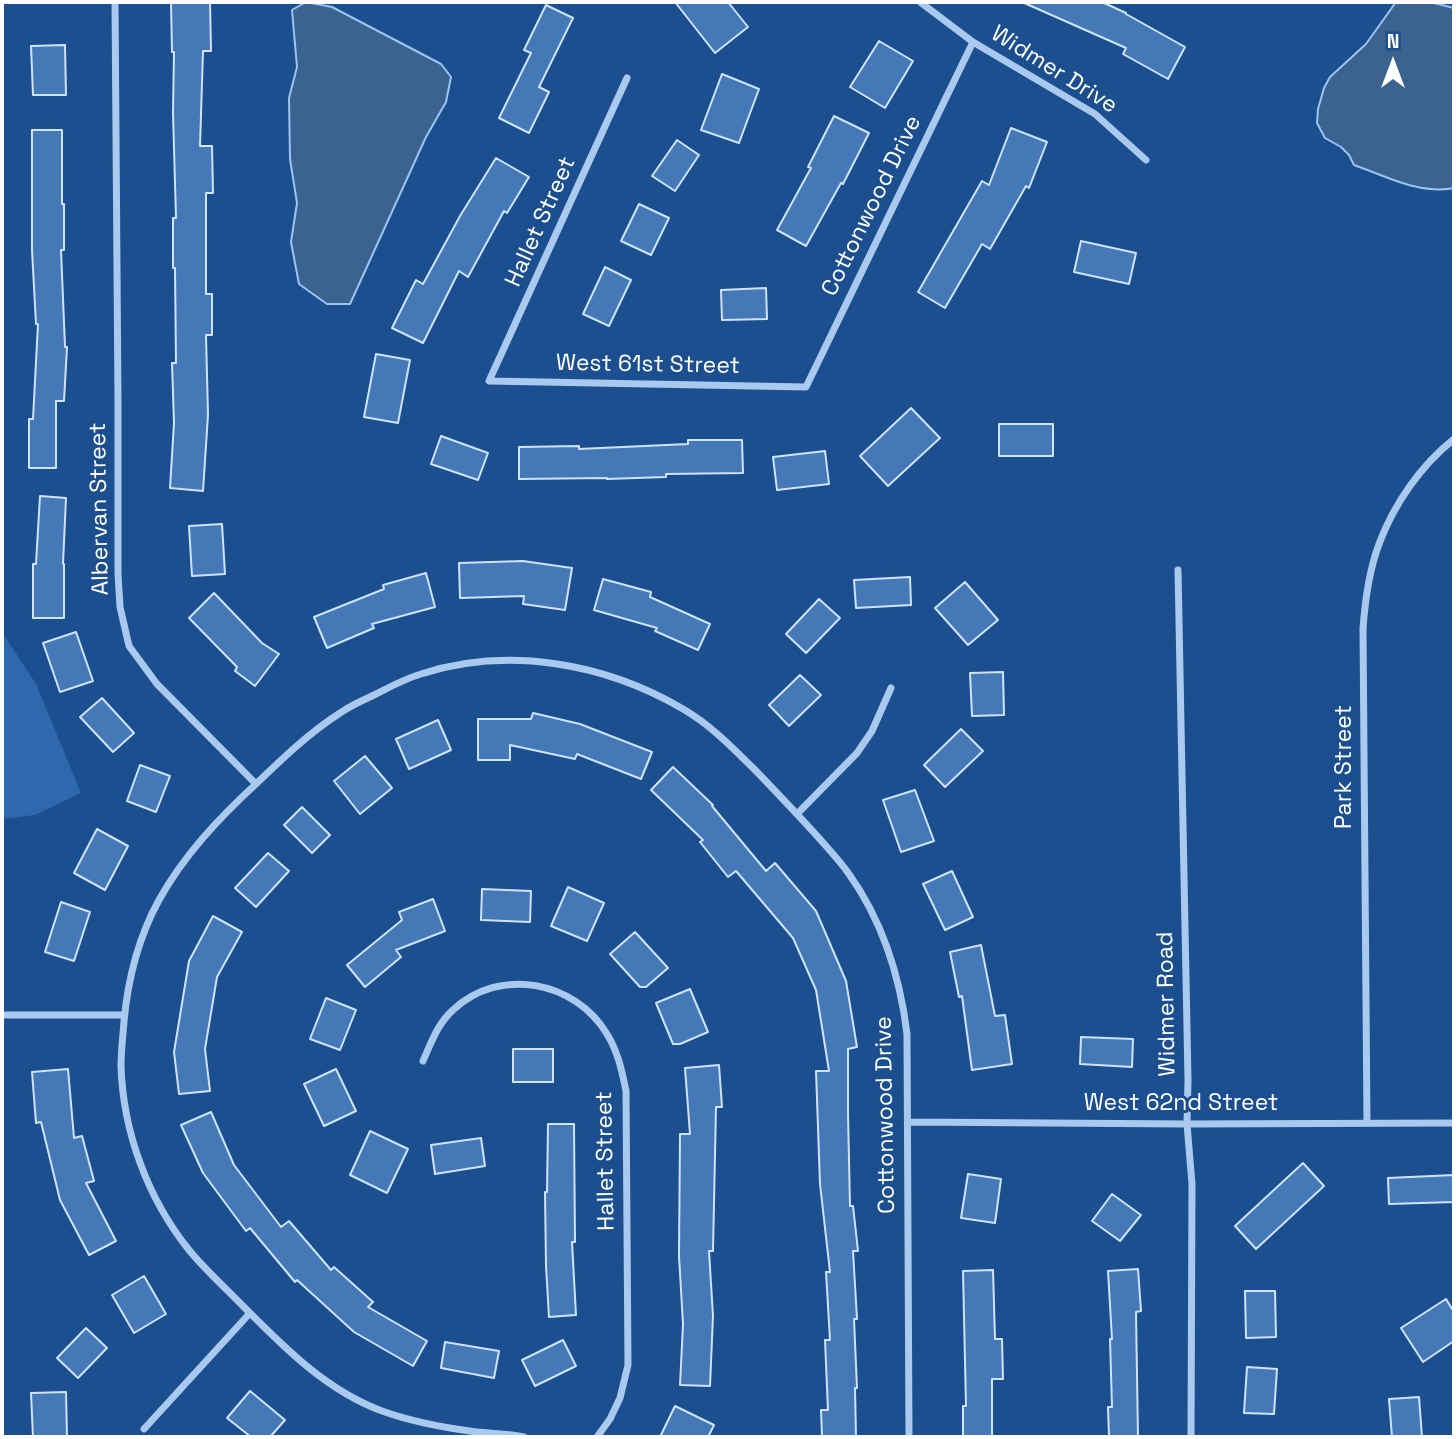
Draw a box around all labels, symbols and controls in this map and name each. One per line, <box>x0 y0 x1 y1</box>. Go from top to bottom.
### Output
street label: Widmer Drive <box>986 20 1122 120</box>
north arrow <box>1358 28 1428 98</box>
text: N <box>1387 29 1399 54</box>
street label: Cottonwood Drive <box>816 111 928 301</box>
street label: Hallet Street <box>500 153 582 291</box>
street label: West 61st Street <box>556 350 740 380</box>
street label: Albervan Street <box>85 422 115 596</box>
street label: Park Street <box>1331 705 1359 829</box>
street label: Widmer Road <box>1152 931 1182 1077</box>
street label: Cottonwood Drive <box>870 1016 902 1214</box>
street label: West 62nd Street <box>1084 1090 1278 1118</box>
street label: Hallet Street <box>591 1091 621 1231</box>

